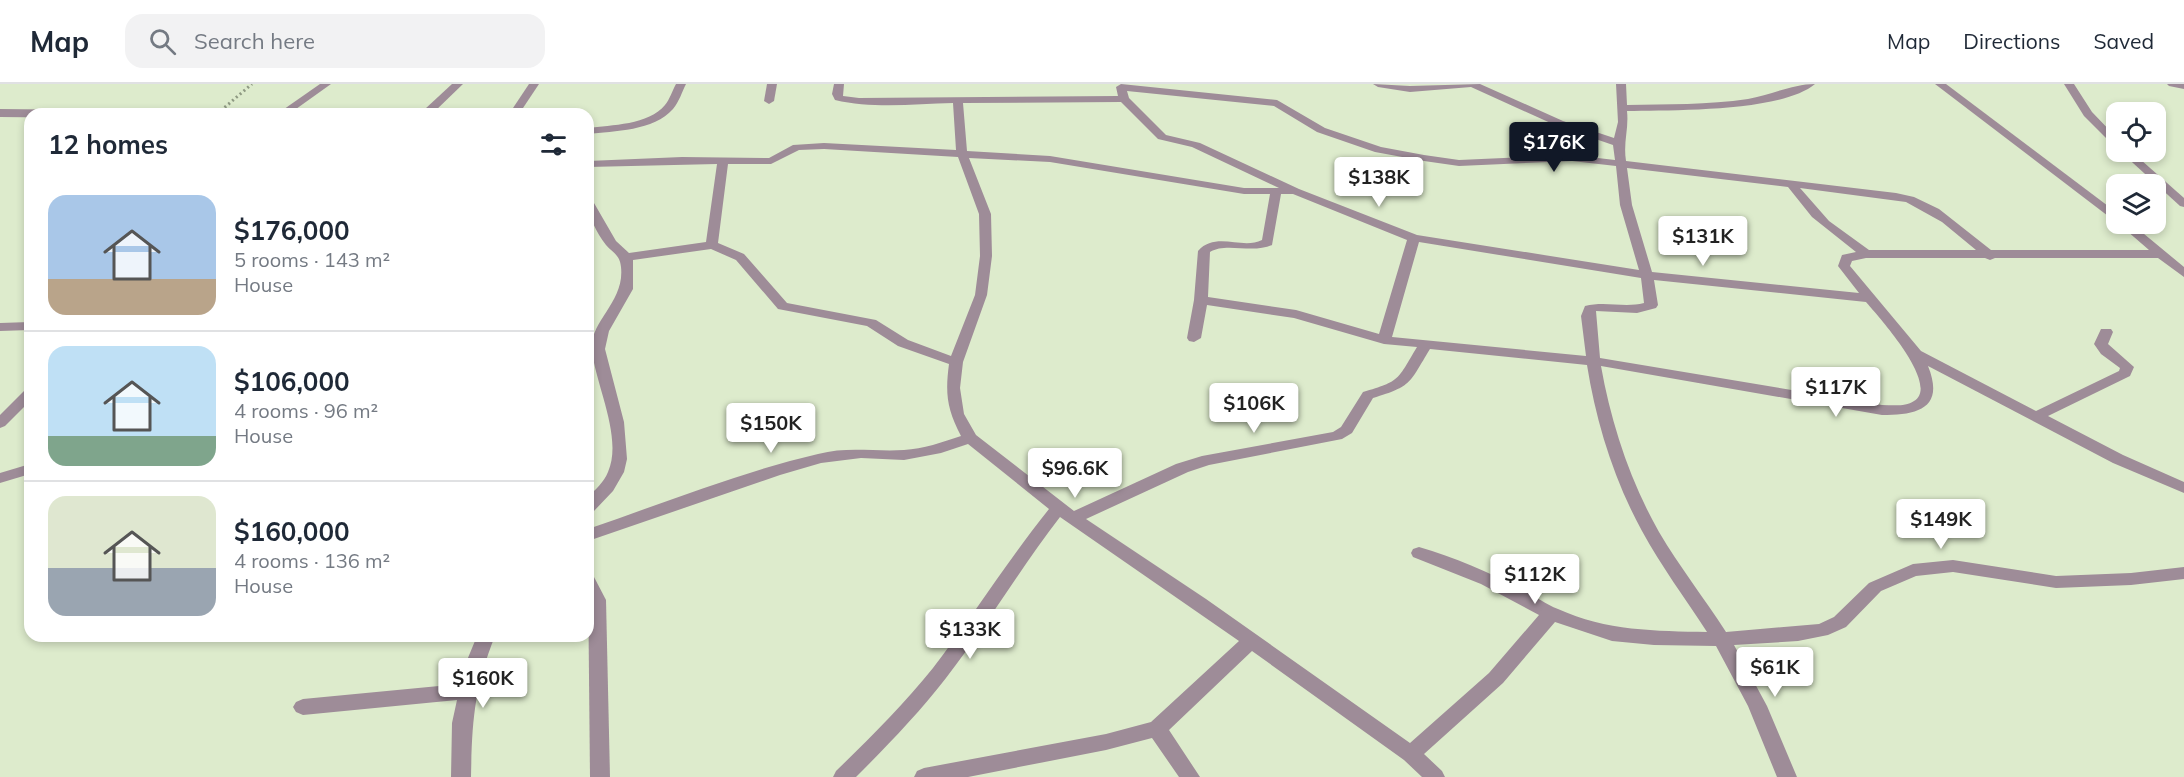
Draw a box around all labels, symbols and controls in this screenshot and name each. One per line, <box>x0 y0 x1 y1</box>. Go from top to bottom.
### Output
search box <box>125 14 545 68</box>
text: Map <box>30 24 89 59</box>
icon: search <box>146 25 179 58</box>
text: Search here <box>194 27 315 55</box>
text: Map <box>1887 28 1930 54</box>
text: Directions <box>1963 28 2060 54</box>
text: Saved <box>2093 28 2154 54</box>
map controls <box>2106 102 2166 234</box>
button: locate <box>2106 102 2166 162</box>
pin: $176K <box>1512 122 1596 173</box>
text: 12 homes <box>48 128 168 161</box>
icon: filters <box>537 128 570 161</box>
text: $176K <box>1523 129 1585 154</box>
pin: $138K <box>1337 157 1421 208</box>
text: $138K <box>1348 164 1410 189</box>
button: layers <box>2106 174 2166 234</box>
text: $176,000 <box>234 214 350 247</box>
pin: $131K <box>1661 216 1745 267</box>
icon: home <box>96 219 168 291</box>
text: $131K <box>1672 223 1734 248</box>
text: 5 rooms · 143 m² <box>234 247 390 272</box>
text: House <box>234 272 293 297</box>
text: $106,000 <box>234 365 350 398</box>
pin: $117K <box>1794 367 1878 418</box>
icon: home <box>96 370 168 442</box>
text: $117K <box>1805 374 1867 399</box>
pin: $106K <box>1212 383 1296 434</box>
text: $106K <box>1223 390 1285 415</box>
text: 4 rooms · 96 m² <box>234 398 378 423</box>
pin: $150K <box>729 403 813 454</box>
text: $150K <box>740 410 802 435</box>
text: House <box>234 423 293 448</box>
pin: $96.6K <box>1026 448 1124 499</box>
text: $96.6K <box>1042 455 1108 480</box>
pin: $149K <box>1899 499 1983 550</box>
text: $149K <box>1910 506 1972 531</box>
text: $160,000 <box>234 515 350 548</box>
icon: home <box>96 520 168 592</box>
text: 4 rooms · 136 m² <box>234 548 390 573</box>
pin: $112K <box>1493 554 1577 605</box>
text: $112K <box>1504 561 1566 586</box>
text: House <box>234 573 293 598</box>
pin: $133K <box>928 609 1012 660</box>
text: $133K <box>939 616 1001 641</box>
pin: $61K <box>1739 647 1811 698</box>
text: $61K <box>1750 654 1800 679</box>
pin: $160K <box>441 658 525 709</box>
text: $160K <box>452 665 514 690</box>

